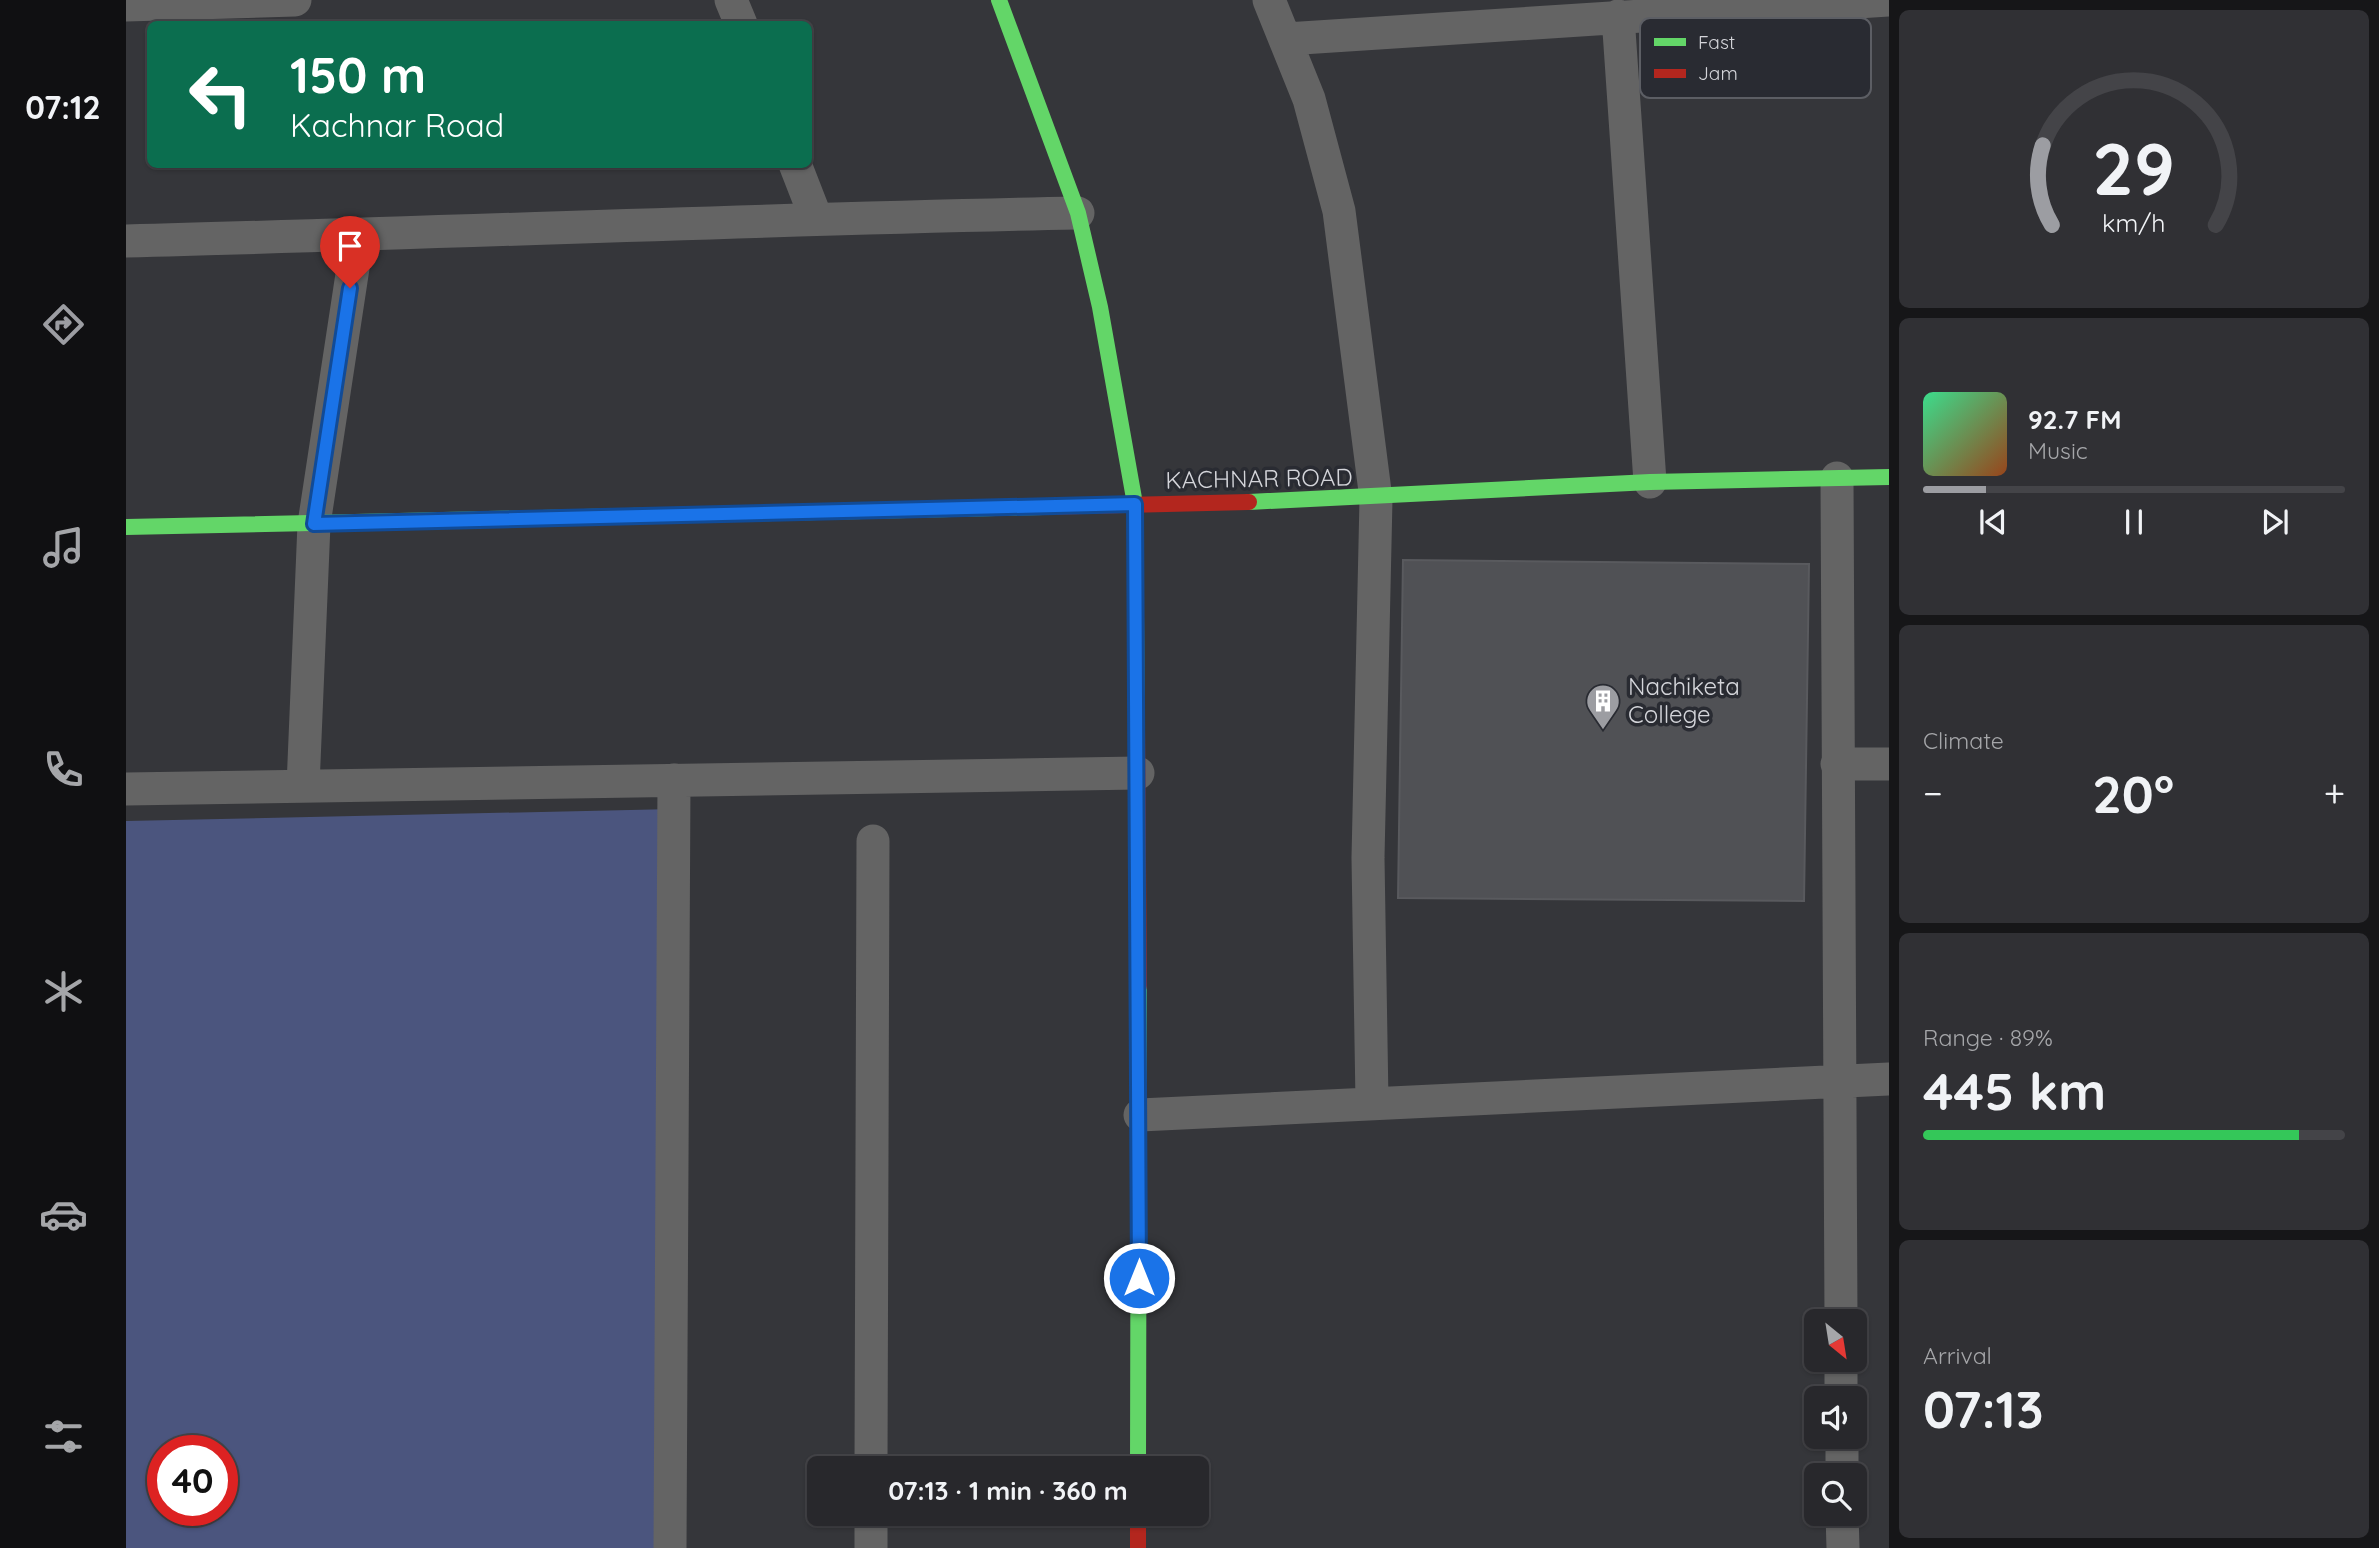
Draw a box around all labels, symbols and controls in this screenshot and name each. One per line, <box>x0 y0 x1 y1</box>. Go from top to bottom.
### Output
legend <box>1640 18 1871 98</box>
text: Fast <box>1698 30 1735 54</box>
text: 150 m <box>290 44 426 105</box>
icon: left <box>175 49 266 140</box>
text: Jam <box>1698 61 1738 85</box>
text: 07:12 <box>25 87 101 127</box>
text: Kachnar Road <box>290 105 504 145</box>
text: 29 <box>2093 122 2175 213</box>
text: km/h <box>2102 207 2166 238</box>
pin <box>320 216 380 288</box>
icon: arrive <box>331 227 369 265</box>
icon: directions <box>39 300 88 349</box>
text: 92.7 FM <box>2028 403 2122 436</box>
text: Music <box>2028 436 2088 465</box>
street label: KACHNAR ROAD <box>1165 461 1353 495</box>
icon: previous <box>1974 503 2012 541</box>
icon: pause <box>2115 503 2153 541</box>
icon: next <box>2256 503 2294 541</box>
icon: music <box>39 523 88 572</box>
place label: Nachiketa College <box>1628 671 1740 729</box>
building icon: Nachiketa College <box>1584 682 1622 731</box>
text: Climate <box>1923 726 2004 755</box>
icon: phone <box>39 745 88 794</box>
text: 20° <box>2092 761 2174 826</box>
text: − <box>1923 769 1943 817</box>
text: + <box>2324 769 2345 817</box>
icon: climate <box>39 967 88 1016</box>
text: Range · 89% <box>1923 1023 2053 1052</box>
text: 445 km <box>1923 1058 2106 1123</box>
icon: car <box>39 1190 88 1239</box>
position arrow <box>1102 1241 1176 1315</box>
north arrow <box>1804 1309 1867 1372</box>
map controls <box>1804 1309 1867 1526</box>
text: Arrival <box>1923 1341 1992 1370</box>
text: 07:13 <box>1923 1376 2044 1441</box>
button: sound <box>1804 1386 1867 1449</box>
icon: filters <box>39 1412 88 1461</box>
speed limit sign: 40 <box>147 1435 238 1526</box>
button: search <box>1804 1463 1867 1526</box>
text: 07:13 · 1 min · 360 m <box>888 1474 1128 1507</box>

